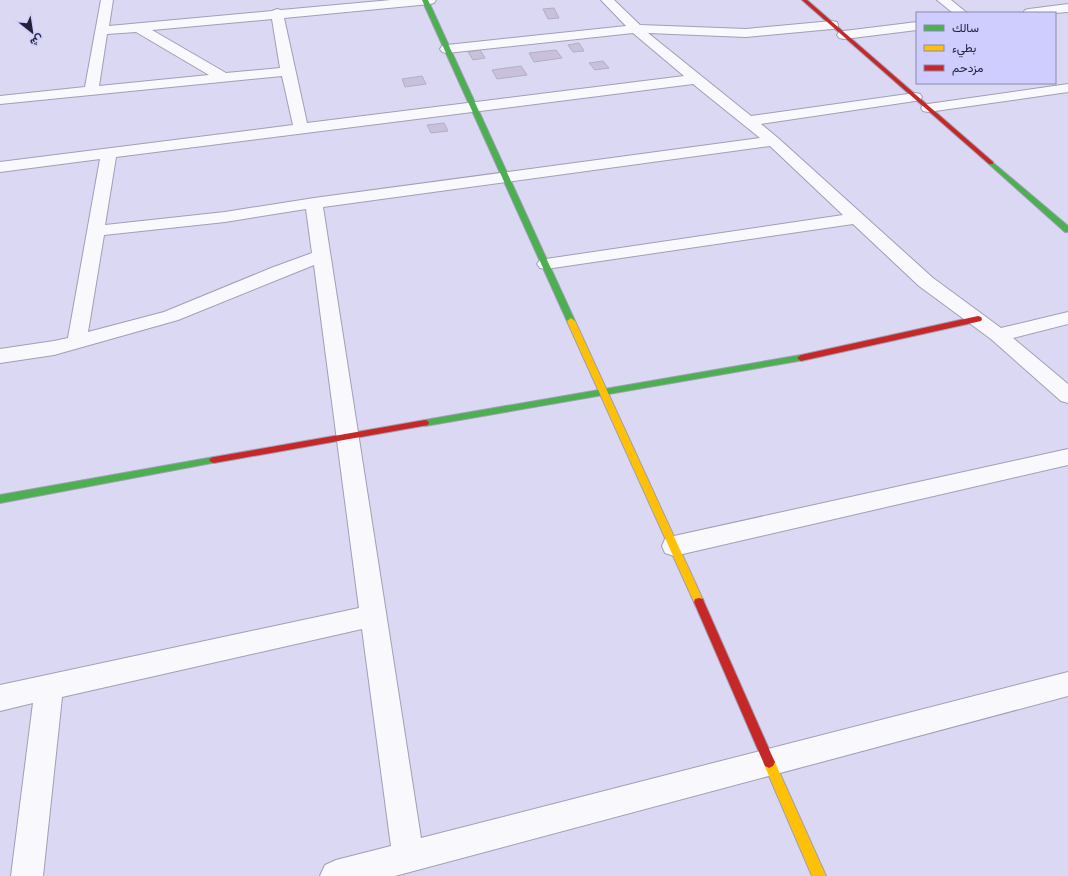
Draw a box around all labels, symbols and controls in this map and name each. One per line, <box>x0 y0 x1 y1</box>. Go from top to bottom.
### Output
north arrow <box>12 12 52 52</box>
legend <box>916 12 1056 84</box>
text: سالك <box>952 21 979 34</box>
text: ش <box>28 31 46 49</box>
text: بطيء <box>952 41 976 58</box>
text: مزدحم <box>952 61 983 76</box>

